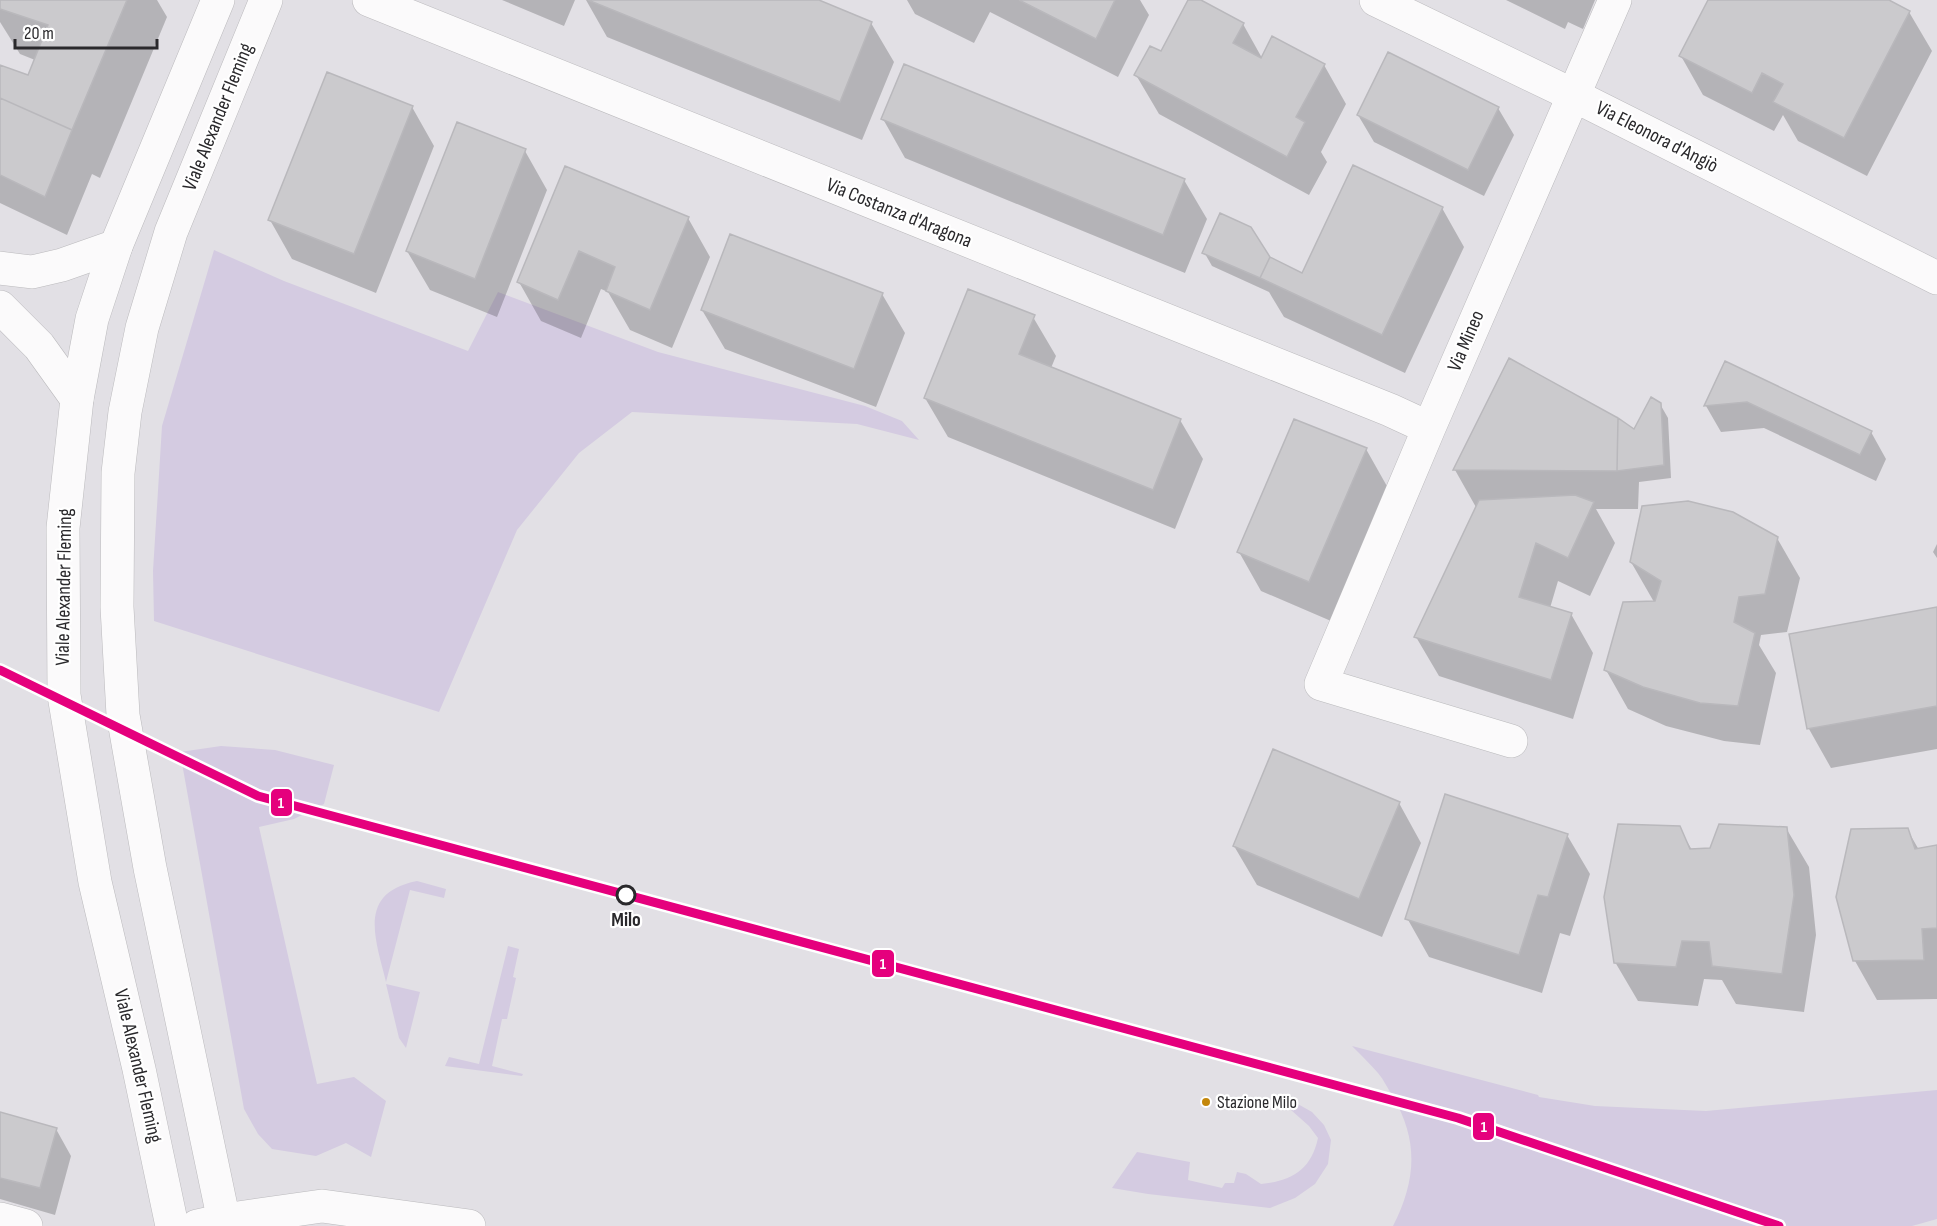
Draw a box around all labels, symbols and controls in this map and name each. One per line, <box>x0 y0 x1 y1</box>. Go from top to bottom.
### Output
scale bar <box>15 12 158 50</box>
text: 20 m <box>24 23 54 44</box>
street label: Viale Alexander Fleming <box>177 40 259 194</box>
street label: Via Eleonora d'Angiò <box>1592 96 1722 178</box>
street label: Via Costanza d'Aragona <box>823 173 975 253</box>
street label: Via Mineo <box>1442 307 1490 375</box>
street label: Viale Alexander Fleming <box>51 508 77 666</box>
line badge: 1 <box>270 788 293 817</box>
text: 1 <box>278 794 285 813</box>
marker: Milo <box>616 885 636 905</box>
place label: Milo <box>611 908 641 932</box>
line badge: 1 <box>871 949 895 978</box>
text: 1 <box>880 955 887 974</box>
street label: Viale Alexander Fleming <box>109 987 167 1145</box>
place label: Stazione Milo <box>1217 1092 1297 1113</box>
marker: Stazione Milo <box>1200 1096 1212 1108</box>
line badge: 1 <box>1472 1112 1495 1141</box>
text: 1 <box>1481 1118 1488 1137</box>

